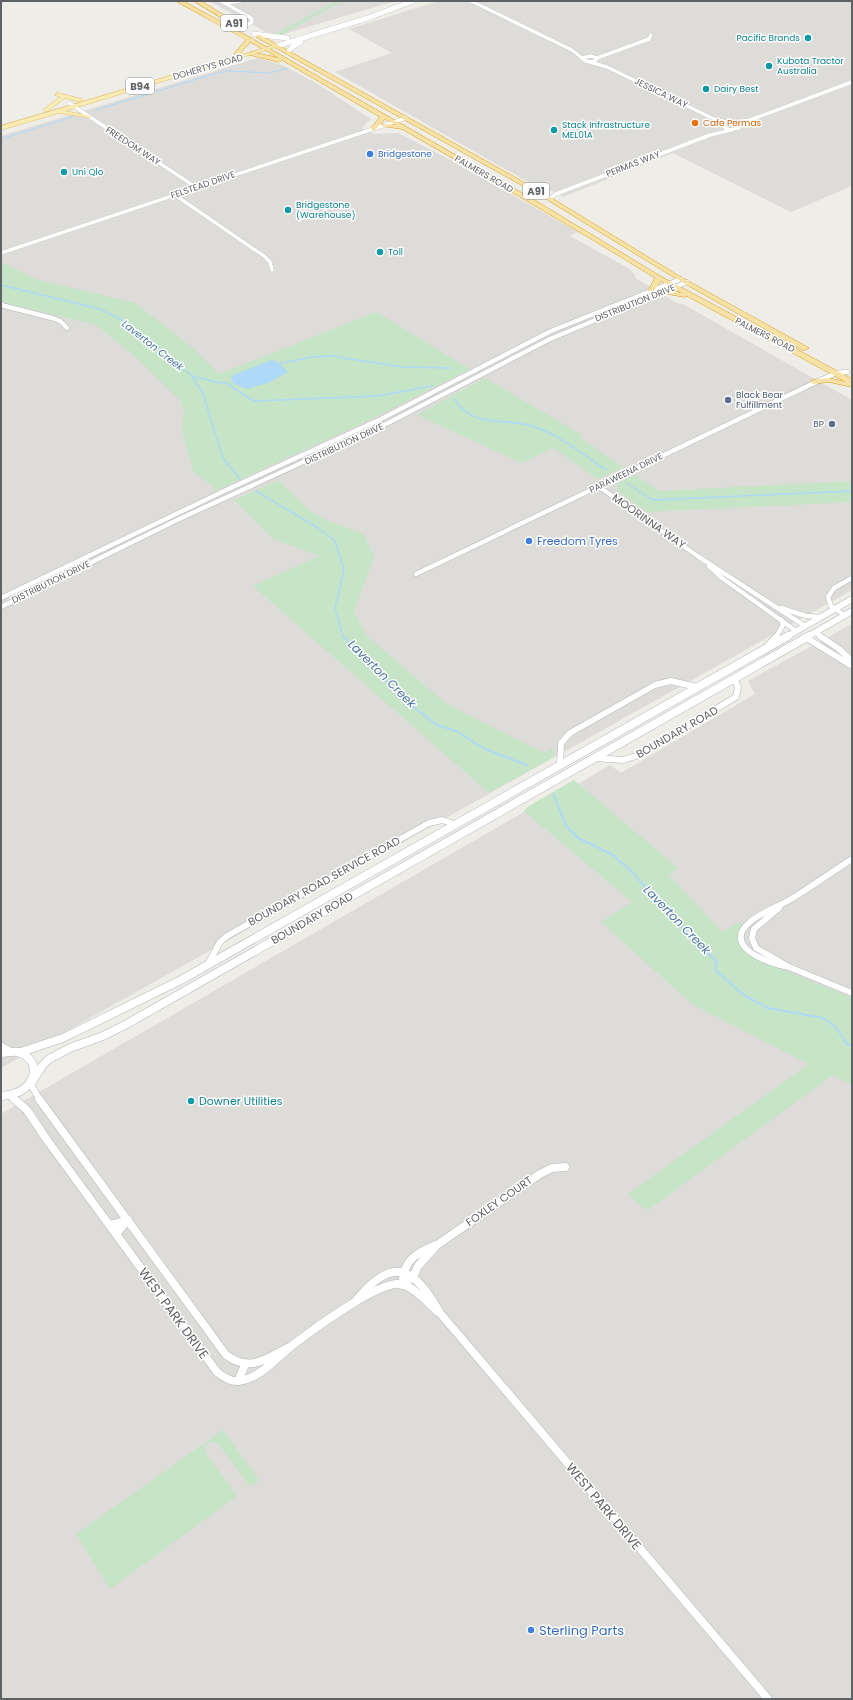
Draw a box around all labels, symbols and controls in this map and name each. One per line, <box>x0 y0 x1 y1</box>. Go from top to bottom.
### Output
road number: A91 <box>221 15 247 31</box>
place label: Pacific Brands <box>736 32 800 44</box>
marker: Pacific Brands <box>803 33 813 43</box>
street label: DOHERTYS ROAD <box>171 51 245 83</box>
place label: Kubota Tractor Australia <box>777 55 845 77</box>
marker: Kubota Tractor Australia <box>764 61 774 71</box>
street label: JESSICA WAY <box>632 75 690 111</box>
road number: B94 <box>126 78 154 94</box>
place label: Dairy Best <box>714 83 759 95</box>
marker: Dairy Best <box>701 84 711 94</box>
place label: Cafe Permas <box>703 117 761 129</box>
marker: Cafe Permas <box>690 118 700 128</box>
place label: Stack Infrastructure MEL01A <box>562 119 650 141</box>
street label: FREEDOM WAY <box>103 124 163 169</box>
marker: Stack Infrastructure MEL01A <box>549 125 559 135</box>
place label: Bridgestone <box>378 148 432 160</box>
street label: PERMAS WAY <box>604 148 662 180</box>
marker: Bridgestone <box>365 149 375 159</box>
street label: PALMERS ROAD <box>453 152 515 196</box>
place label: Uni Qlo <box>72 166 104 178</box>
marker: Uni Qlo <box>59 167 69 177</box>
street label: FELSTEAD DRIVE <box>169 168 237 202</box>
road number: A91 <box>523 183 549 199</box>
place label: Bridgestone (Warehouse) <box>296 199 356 221</box>
marker: Bridgestone (Warehouse) <box>283 205 293 215</box>
place label: Toll <box>388 246 403 258</box>
marker: Toll <box>375 247 385 257</box>
street label: DISTRIBUTION DRIVE <box>593 281 677 325</box>
street label: PALMERS ROAD <box>733 315 797 355</box>
water label: Laverton Creek <box>119 316 188 375</box>
place label: Black Bear Fulfillment <box>736 389 783 411</box>
marker: Black Bear Fulfillment <box>723 395 733 405</box>
place label: BP <box>813 418 824 430</box>
marker: BP <box>827 419 837 429</box>
street label: DISTRIBUTION DRIVE <box>303 420 386 468</box>
street label: PARAWEENA DRIVE <box>587 450 665 496</box>
street label: MOORINNA WAY <box>609 490 690 553</box>
place label: Freedom Tyres <box>537 533 618 549</box>
marker: Freedom Tyres <box>524 536 534 546</box>
street label: DISTRIBUTION DRIVE <box>10 558 92 606</box>
water label: Laverton Creek <box>345 636 421 712</box>
street label: BOUNDARY ROAD <box>633 702 721 762</box>
street label: BOUNDARY ROAD SERVICE ROAD <box>246 834 402 928</box>
water label: Laverton Creek <box>640 881 715 959</box>
street label: BOUNDARY ROAD <box>269 889 355 947</box>
place label: Downer Utilities <box>199 1093 283 1109</box>
marker: Downer Utilities <box>186 1096 196 1106</box>
street label: FOXLEY COURT <box>462 1172 536 1230</box>
street label: WEST PARK DRIVE <box>134 1264 213 1363</box>
street label: WEST PARK DRIVE <box>561 1459 646 1554</box>
place label: Sterling Parts <box>539 1621 624 1640</box>
marker: Sterling Parts <box>526 1625 536 1635</box>

